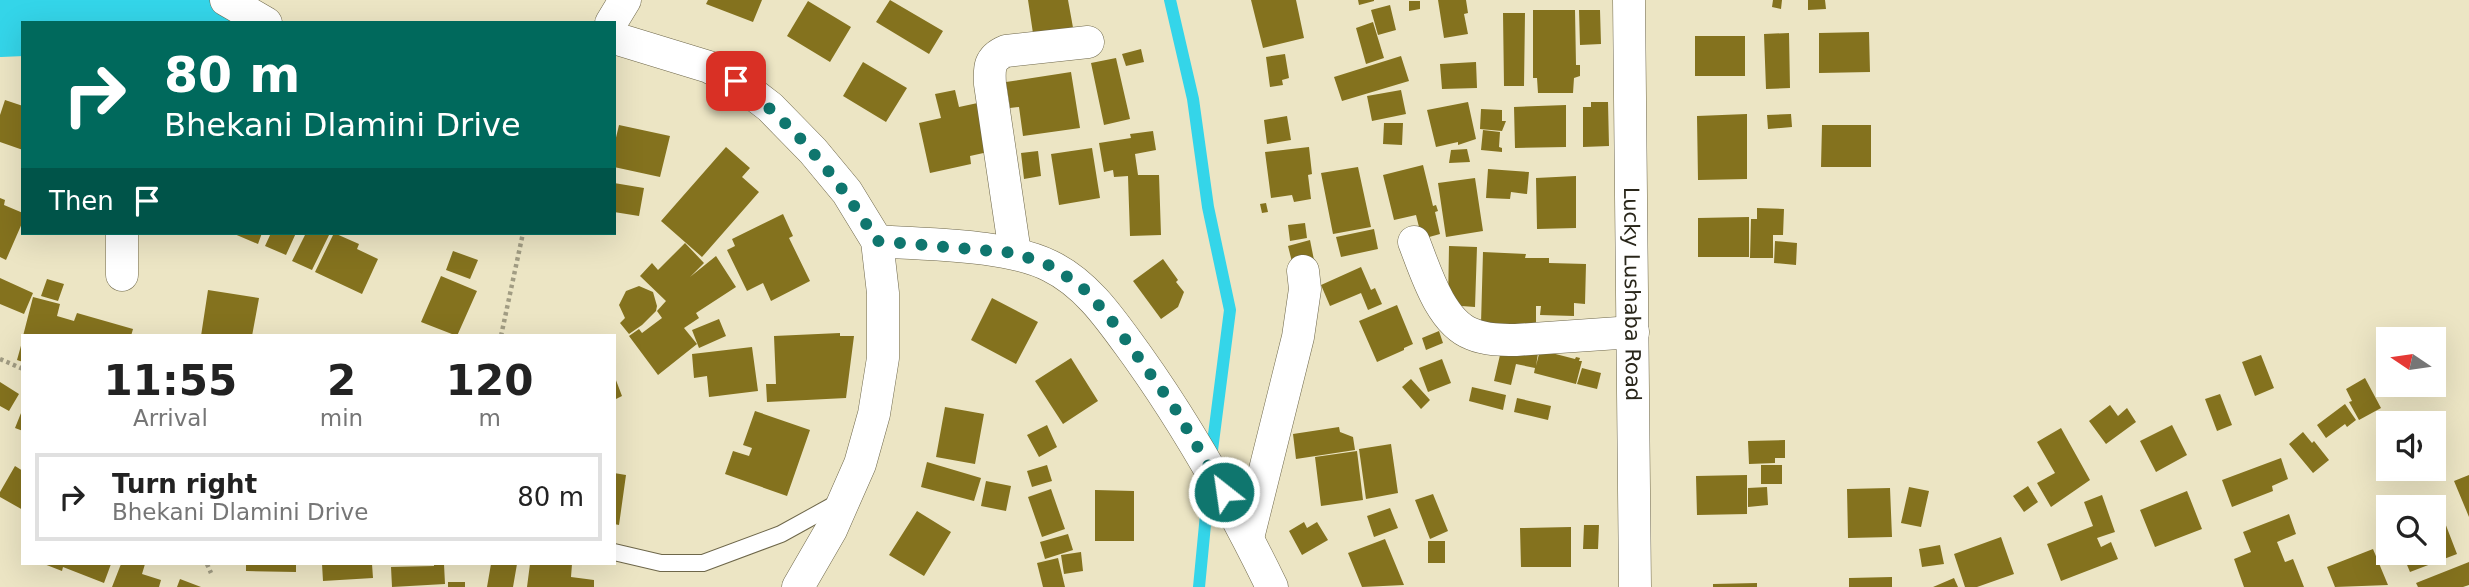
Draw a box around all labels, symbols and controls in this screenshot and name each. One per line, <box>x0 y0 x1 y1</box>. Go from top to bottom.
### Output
text: 80 m <box>164 47 300 104</box>
icon: right <box>49 49 140 140</box>
pin <box>706 51 766 111</box>
icon: arrive <box>717 62 755 100</box>
text: Bhekani Dlamini Drive <box>164 106 521 144</box>
icon: arrive <box>128 182 166 220</box>
text: Then <box>49 186 114 216</box>
street label: Lucky Lushaba Road <box>1619 187 1645 401</box>
north arrow <box>2376 327 2446 397</box>
map controls <box>2376 327 2446 565</box>
text: 11:55 <box>104 356 237 405</box>
text: 2 <box>327 356 356 405</box>
text: 120 <box>446 356 533 405</box>
text: Arrival <box>133 405 208 431</box>
text: min <box>320 405 363 431</box>
text: m <box>478 405 501 431</box>
button: sound <box>2376 411 2446 481</box>
position arrow <box>1187 455 1261 529</box>
text: Turn right <box>112 469 257 499</box>
icon: right <box>53 478 91 516</box>
text: 80 m <box>517 482 584 512</box>
button: search <box>2376 495 2446 565</box>
text: Bhekani Dlamini Drive <box>112 499 368 525</box>

